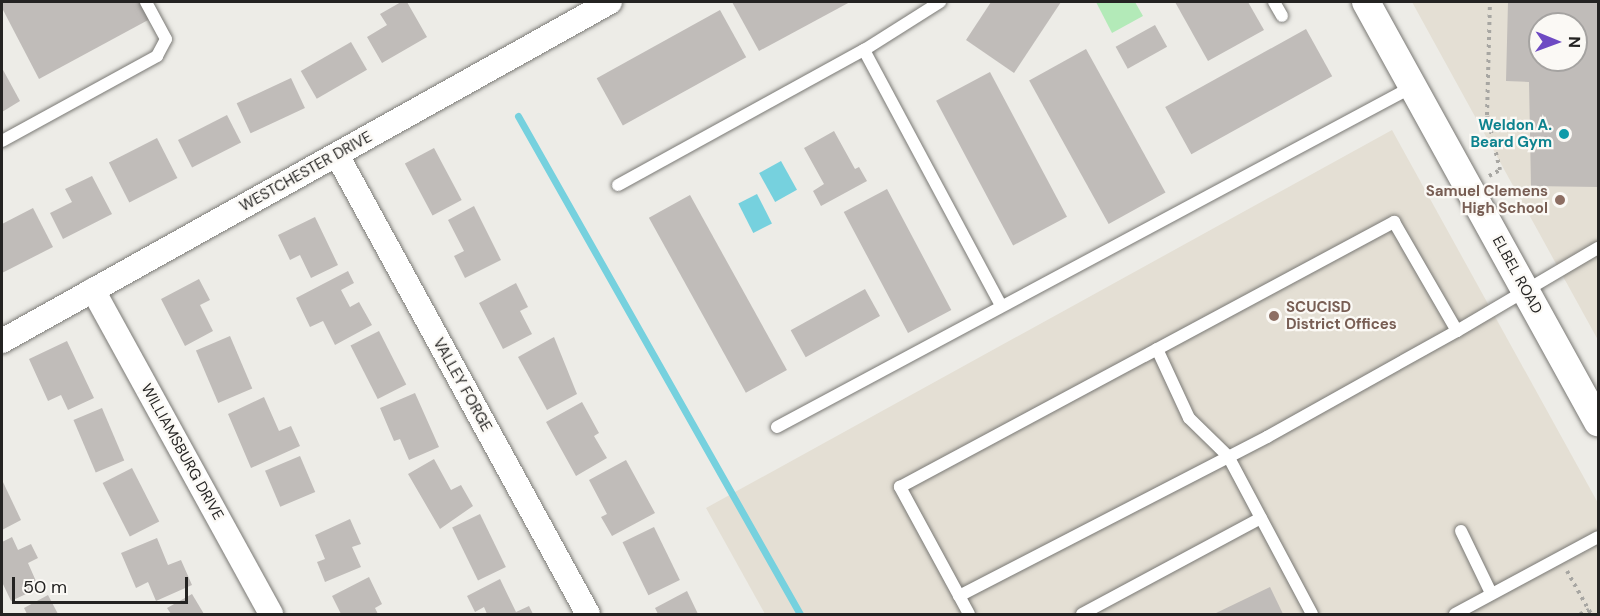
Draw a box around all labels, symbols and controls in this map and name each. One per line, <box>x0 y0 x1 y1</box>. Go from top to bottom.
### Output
north arrow <box>1528 12 1588 72</box>
text: N <box>1564 36 1585 48</box>
place label: Weldon A. Beard Gym <box>1470 116 1552 151</box>
marker: Weldon A. Beard Gym <box>1557 127 1571 141</box>
street label: WESTCHESTER DRIVE <box>237 128 375 216</box>
place label: Samuel Clemens High School <box>1426 182 1548 217</box>
marker: Samuel Clemens High School <box>1553 193 1567 207</box>
street label: ELBEL ROAD <box>1488 233 1546 317</box>
place label: SCUCISD District Offices <box>1286 298 1397 333</box>
marker: SCUCISD District Offices <box>1267 309 1281 323</box>
street label: VALLEY FORGE <box>429 335 495 435</box>
street label: WILLIAMSBURG DRIVE <box>137 381 227 523</box>
scale bar <box>15 565 190 603</box>
text: 50 m <box>23 575 67 599</box>

